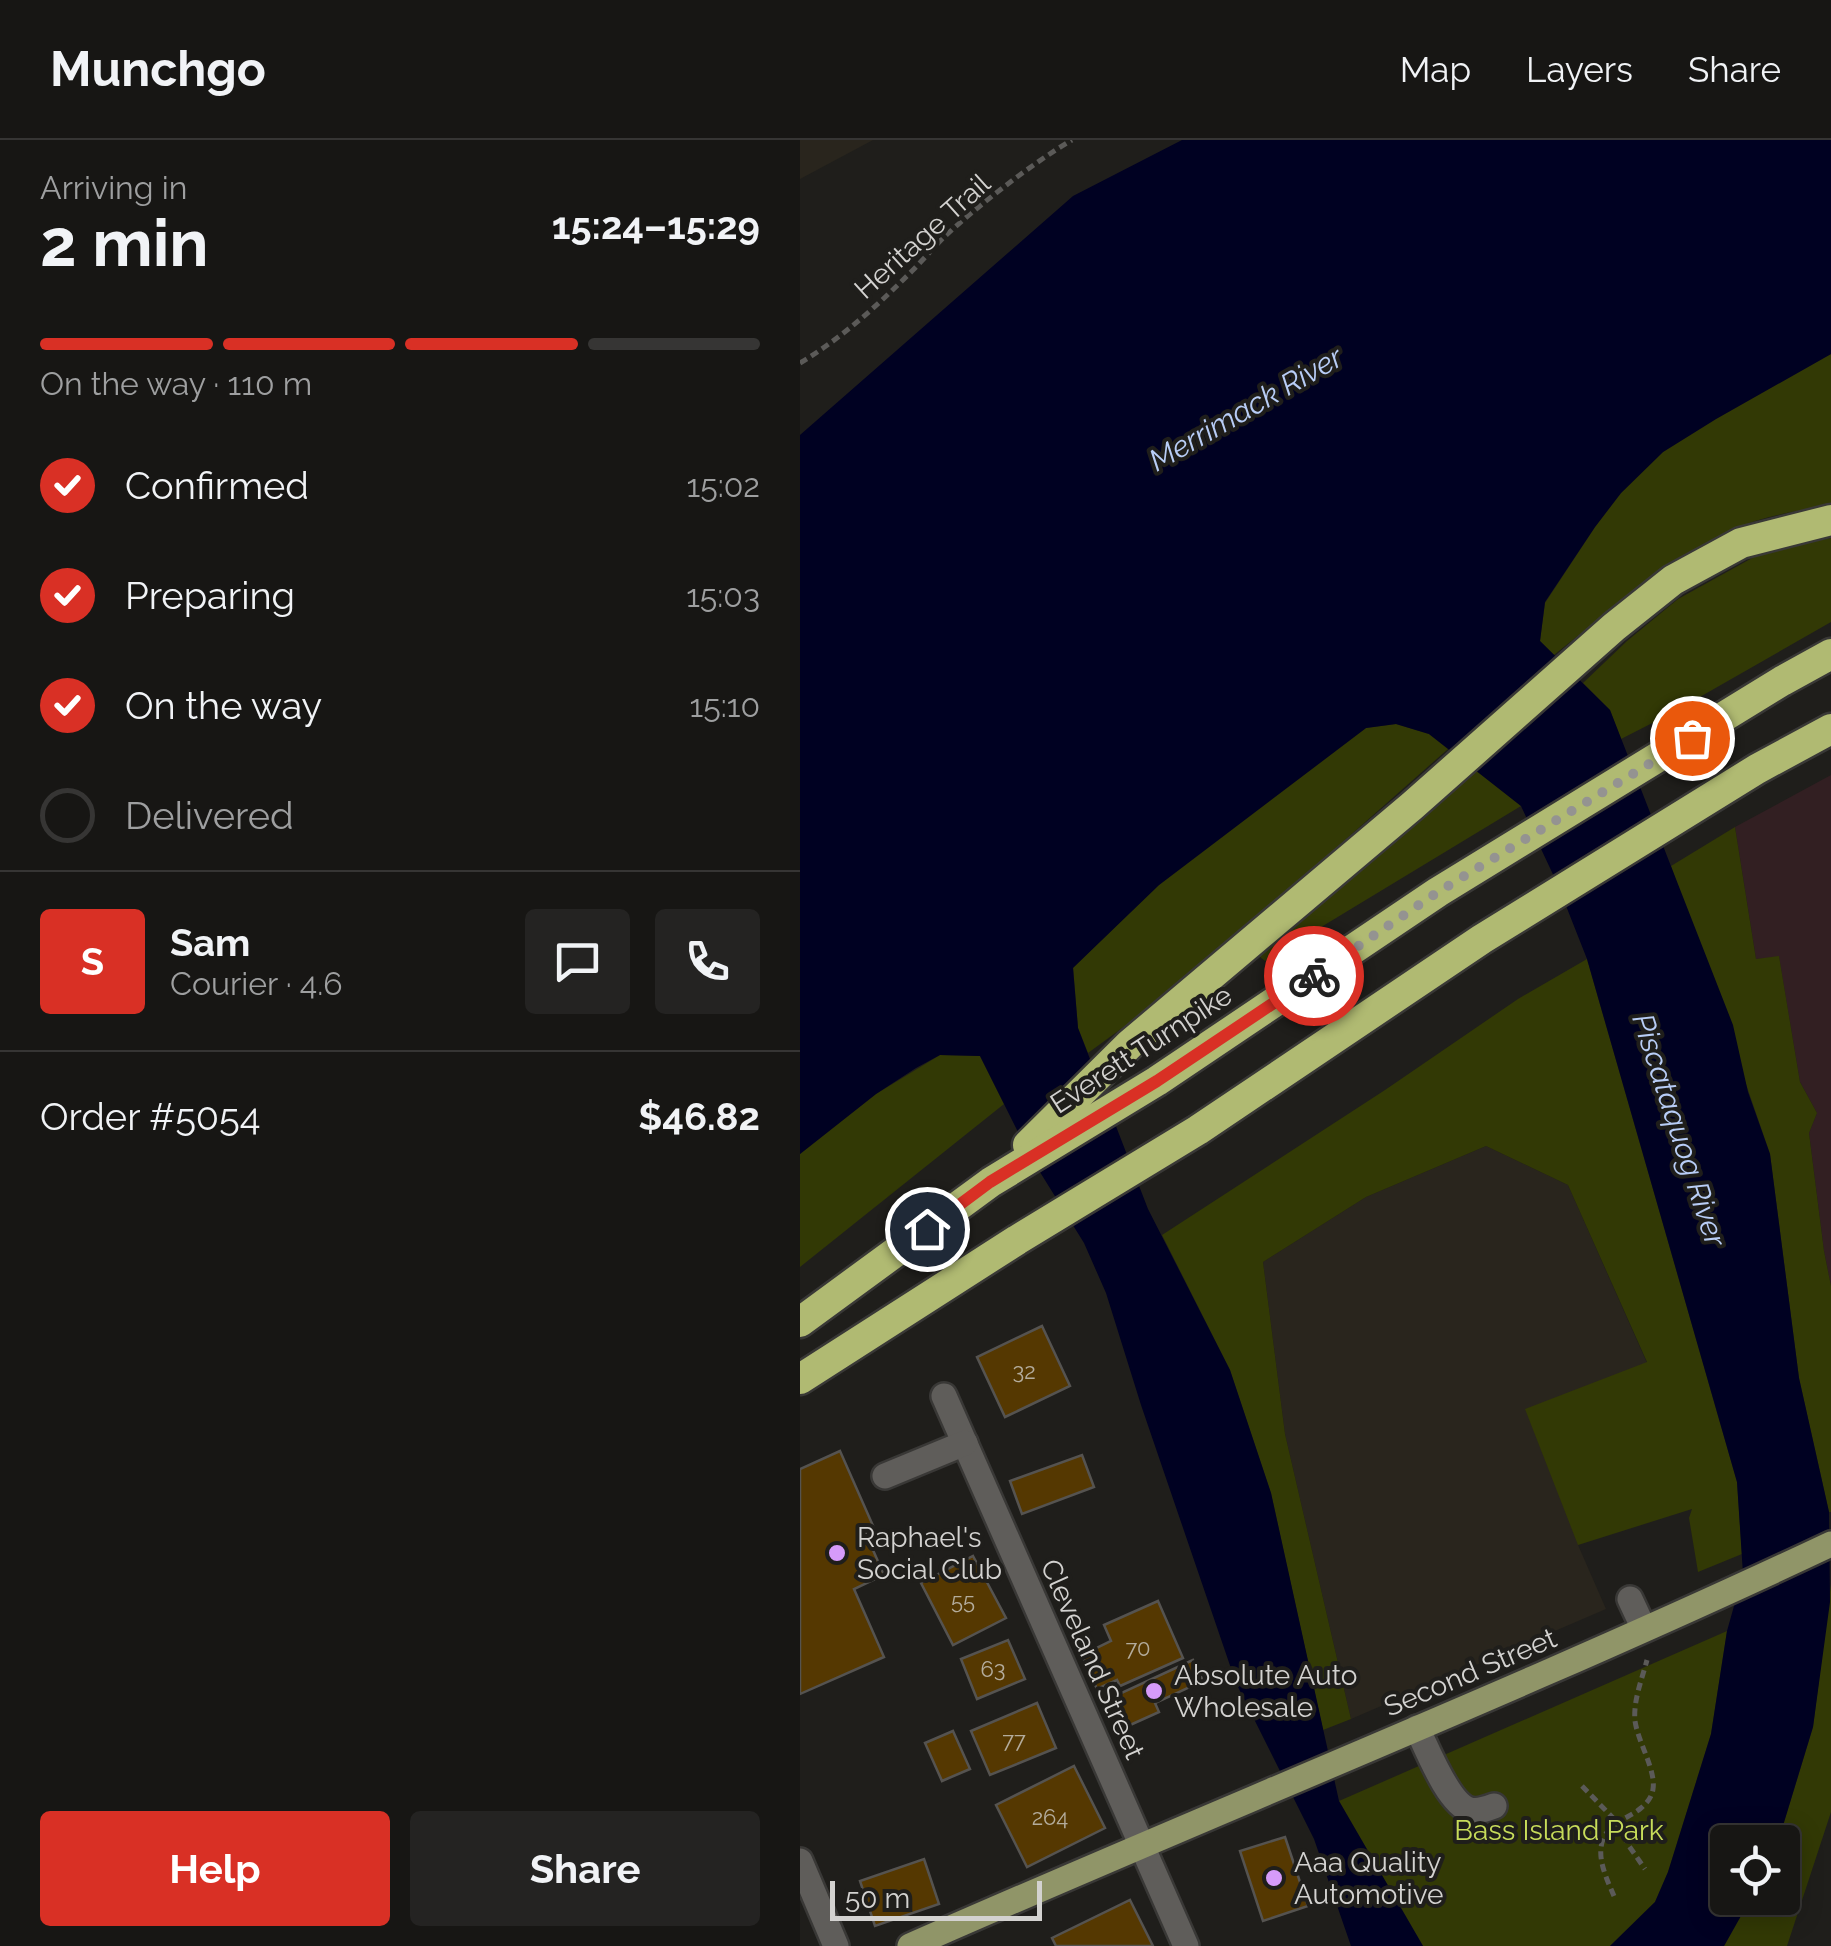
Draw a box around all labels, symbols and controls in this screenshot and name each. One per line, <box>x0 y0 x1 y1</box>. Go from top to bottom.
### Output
text: Munchgo <box>50 41 266 97</box>
text: Map <box>1400 49 1471 90</box>
text: Layers <box>1526 49 1633 90</box>
text: Share <box>1688 49 1781 90</box>
street label: Heritage Trail <box>848 167 997 306</box>
text: Arriving in <box>40 169 187 206</box>
text: 15:24–15:29 <box>552 203 760 248</box>
text: 2 min <box>40 205 209 281</box>
water label: Merrimack River <box>1143 338 1350 478</box>
text: On the way · 110 m <box>40 365 312 402</box>
icon: check <box>40 458 95 513</box>
text: Confirmed <box>125 463 309 508</box>
text: 15:02 <box>687 467 760 504</box>
icon: check <box>40 568 95 623</box>
text: Preparing <box>125 573 295 618</box>
text: 15:03 <box>686 577 760 614</box>
icon: check <box>40 678 95 733</box>
text: On the way <box>125 683 322 728</box>
text: 15:10 <box>690 687 760 724</box>
pin <box>1650 696 1735 781</box>
icon: bag <box>1665 711 1720 766</box>
text: Delivered <box>125 793 294 838</box>
button: chat <box>525 909 630 1014</box>
button: phone <box>655 909 760 1014</box>
text: Sam <box>170 920 250 965</box>
courier <box>1264 926 1364 1026</box>
text: S <box>81 939 104 984</box>
icon: bike <box>1287 949 1342 1004</box>
text: Courier · 4.6 <box>170 965 343 1002</box>
street label: Everett Turnpike <box>1044 979 1238 1120</box>
water label: Piscataquog River <box>1625 1009 1734 1252</box>
text: Order #5054 <box>40 1094 261 1139</box>
text: $46.82 <box>638 1094 760 1139</box>
pin <box>885 1187 970 1272</box>
icon: home <box>900 1202 955 1257</box>
house number: 32 <box>1012 1358 1036 1384</box>
place label: Raphael's Social Club <box>857 1521 1002 1586</box>
marker: Raphael's Social Club <box>826 1542 848 1564</box>
street label: Cleveland Street <box>1034 1554 1152 1765</box>
house number: 55 <box>951 1588 975 1614</box>
street label: Second Street <box>1379 1621 1562 1724</box>
house number: 70 <box>1125 1635 1151 1661</box>
house number: 63 <box>980 1656 1006 1682</box>
place label: Absolute Auto Wholesale <box>1174 1659 1358 1724</box>
marker: Absolute Auto Wholesale <box>1143 1680 1165 1702</box>
house number: 77 <box>1002 1727 1026 1753</box>
house number: 264 <box>1032 1804 1068 1830</box>
button: Help <box>40 1811 390 1926</box>
button: Share <box>410 1811 760 1926</box>
park label: Bass Island Park <box>1454 1814 1664 1847</box>
map controls <box>1710 1825 1800 1915</box>
button: locate <box>1710 1825 1800 1915</box>
place label: Aaa Quality Automotive <box>1294 1846 1444 1911</box>
marker: Aaa Quality Automotive <box>1263 1867 1285 1889</box>
scale bar <box>830 1876 1042 1920</box>
text: 50 m <box>845 1882 910 1915</box>

